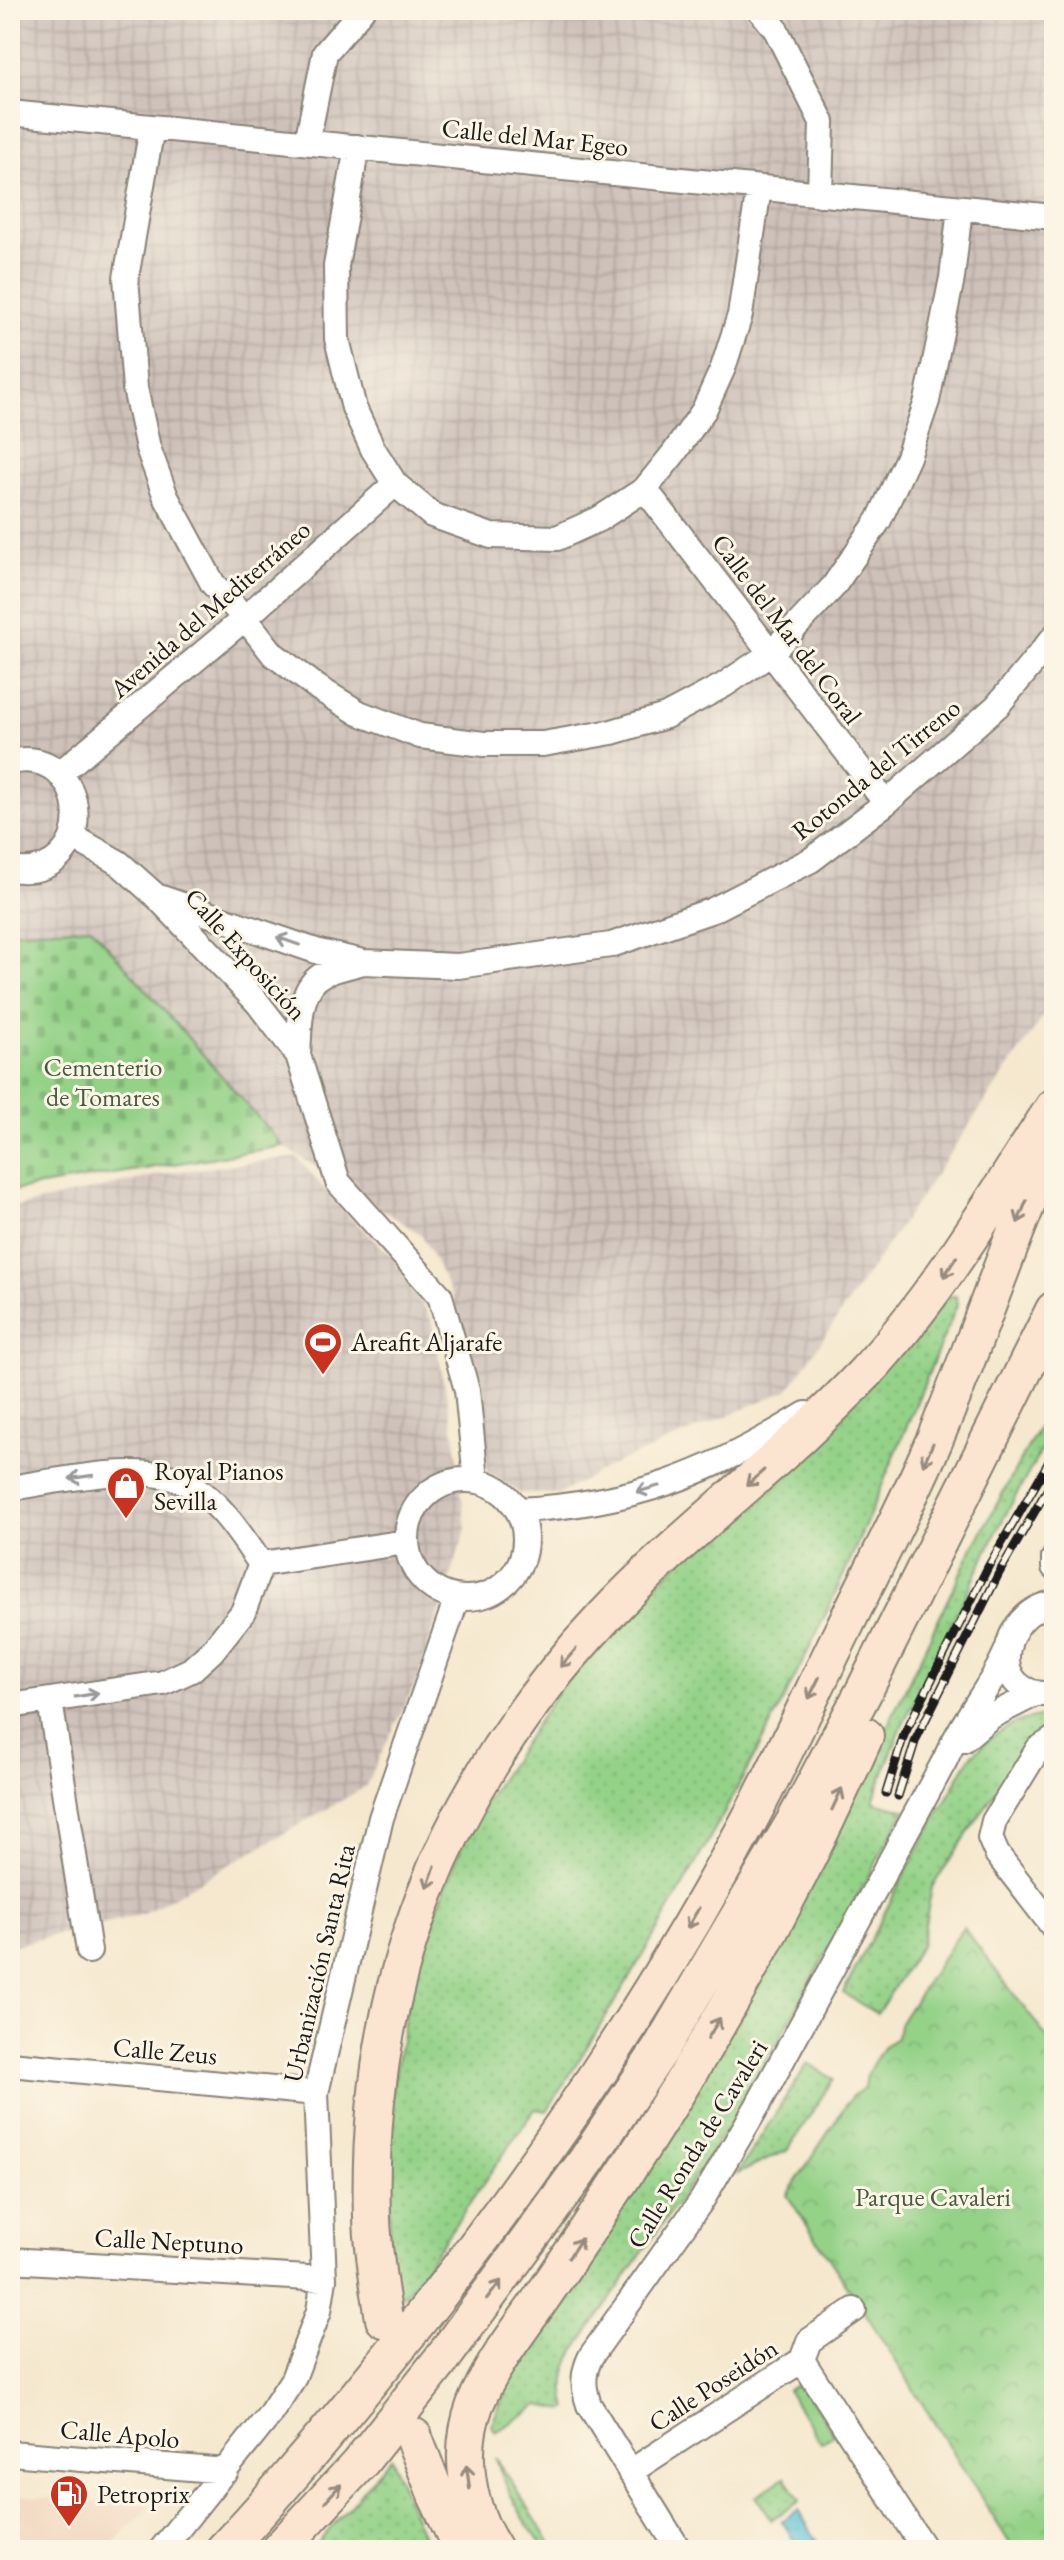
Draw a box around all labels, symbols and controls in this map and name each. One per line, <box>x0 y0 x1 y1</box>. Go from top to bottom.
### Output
street label: Calle del Mar Egeo <box>440 110 630 164</box>
street label: Avenida del Mediterráneo <box>102 512 318 706</box>
street label: Calle del Mar del Coral <box>704 527 870 731</box>
street label: Rotonda del Tirreno <box>785 690 967 848</box>
street label: Calle Exposición <box>177 881 315 1028</box>
one-way arrow <box>275 933 300 948</box>
park label: Cementerio de Tomares <box>44 1050 162 1114</box>
one-way arrow <box>1014 1199 1029 1224</box>
one-way arrow <box>942 1255 958 1277</box>
sports icon: Areafit Aljarafe <box>302 1321 344 1376</box>
place label: Areafit Aljarafe <box>350 1325 502 1359</box>
one-way arrow <box>920 1442 935 1466</box>
place label: Royal Pianos Sevilla <box>154 1454 284 1518</box>
shop icon: Royal Pianos Sevilla <box>105 1465 147 1520</box>
one-way arrow <box>746 1468 766 1486</box>
one-way arrow <box>69 1470 94 1485</box>
one-way arrow <box>635 1482 661 1497</box>
one-way arrow <box>560 1647 578 1667</box>
one-way arrow <box>806 1676 821 1699</box>
one-way arrow <box>74 1687 99 1702</box>
one-way arrow <box>830 1787 845 1811</box>
street label: Urbanización Santa Rita <box>275 1840 363 2085</box>
one-way arrow <box>423 1864 437 1889</box>
one-way arrow <box>685 1906 701 1929</box>
one-way arrow <box>706 2017 722 2040</box>
street label: Calle Zeus <box>111 2030 219 2072</box>
street label: Calle Ronda de Cavaleri <box>619 2033 775 2255</box>
park label: Parque Cavaleri <box>855 2180 1011 2214</box>
street label: Calle Neptuno <box>94 2220 244 2262</box>
one-way arrow <box>568 2237 584 2260</box>
one-way arrow <box>486 2280 503 2301</box>
street label: Calle Poseidón <box>642 2331 784 2439</box>
street label: Calle Apolo <box>59 2412 181 2456</box>
one-way arrow <box>460 2465 475 2490</box>
fuel station icon: Petroprix <box>48 2473 90 2528</box>
place label: Petroprix <box>97 2477 190 2511</box>
one-way arrow <box>323 2483 342 2503</box>

